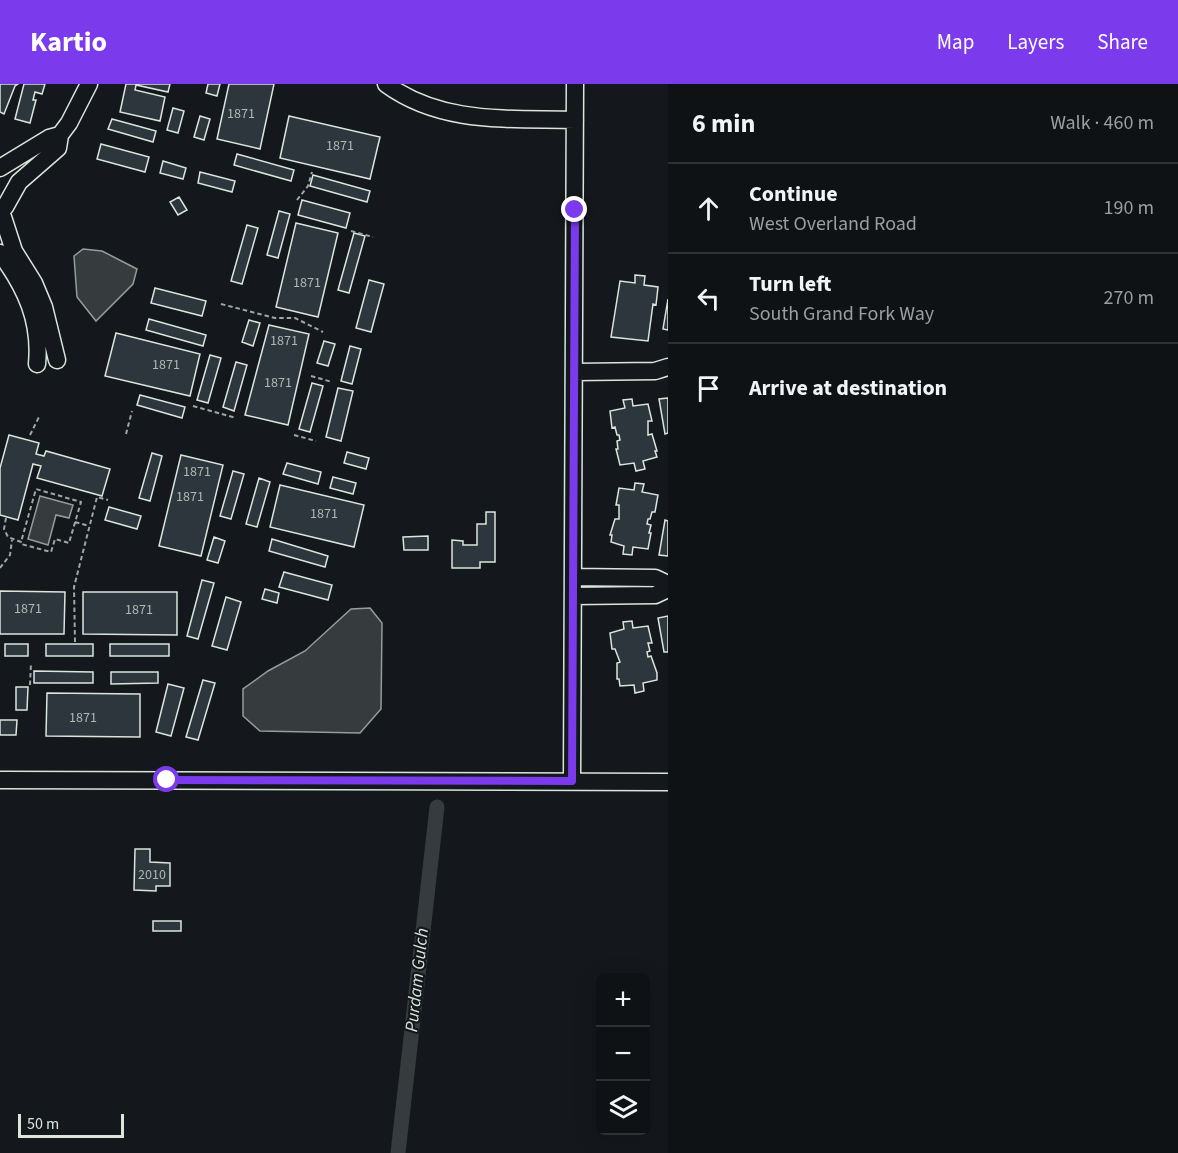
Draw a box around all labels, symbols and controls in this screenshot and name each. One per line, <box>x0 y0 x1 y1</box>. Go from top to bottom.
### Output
text: Kartio <box>30 22 107 62</box>
text: Map <box>937 27 974 57</box>
text: Layers <box>1007 27 1064 57</box>
text: Share <box>1097 27 1148 57</box>
house number: 1871 <box>227 104 255 124</box>
text: 6 min <box>692 105 755 142</box>
text: Walk · 460 m <box>1050 109 1154 137</box>
house number: 1871 <box>326 136 354 156</box>
text: Continue <box>749 178 838 210</box>
icon: ahead <box>692 192 725 225</box>
text: 190 m <box>1104 194 1154 222</box>
route end <box>561 196 587 222</box>
text: West Overland Road <box>749 210 917 238</box>
text: Turn left <box>749 268 831 300</box>
house number: 1871 <box>293 273 321 293</box>
icon: left <box>692 282 725 315</box>
text: 270 m <box>1104 284 1154 312</box>
text: South Grand Fork Way <box>749 300 934 328</box>
house number: 1871 <box>270 331 298 351</box>
house number: 1871 <box>152 355 180 375</box>
icon: arrive <box>692 372 725 405</box>
text: Arrive at destination <box>749 372 947 404</box>
house number: 1871 <box>264 373 292 393</box>
house number: 1871 <box>183 462 211 482</box>
house number: 1871 <box>176 487 204 507</box>
house number: 1871 <box>310 504 338 524</box>
house number: 1871 <box>14 599 42 619</box>
house number: 1871 <box>125 600 153 620</box>
house number: 1871 <box>69 708 97 728</box>
route start <box>153 766 179 792</box>
house number: 2010 <box>138 865 166 885</box>
water label: Purdam Gulch <box>399 927 435 1033</box>
map controls <box>596 973 650 1135</box>
button: + <box>596 973 650 1027</box>
button: − <box>596 1027 650 1081</box>
button: layers <box>596 1081 650 1135</box>
scale bar <box>18 1111 124 1138</box>
text: 50 m <box>27 1113 59 1135</box>

